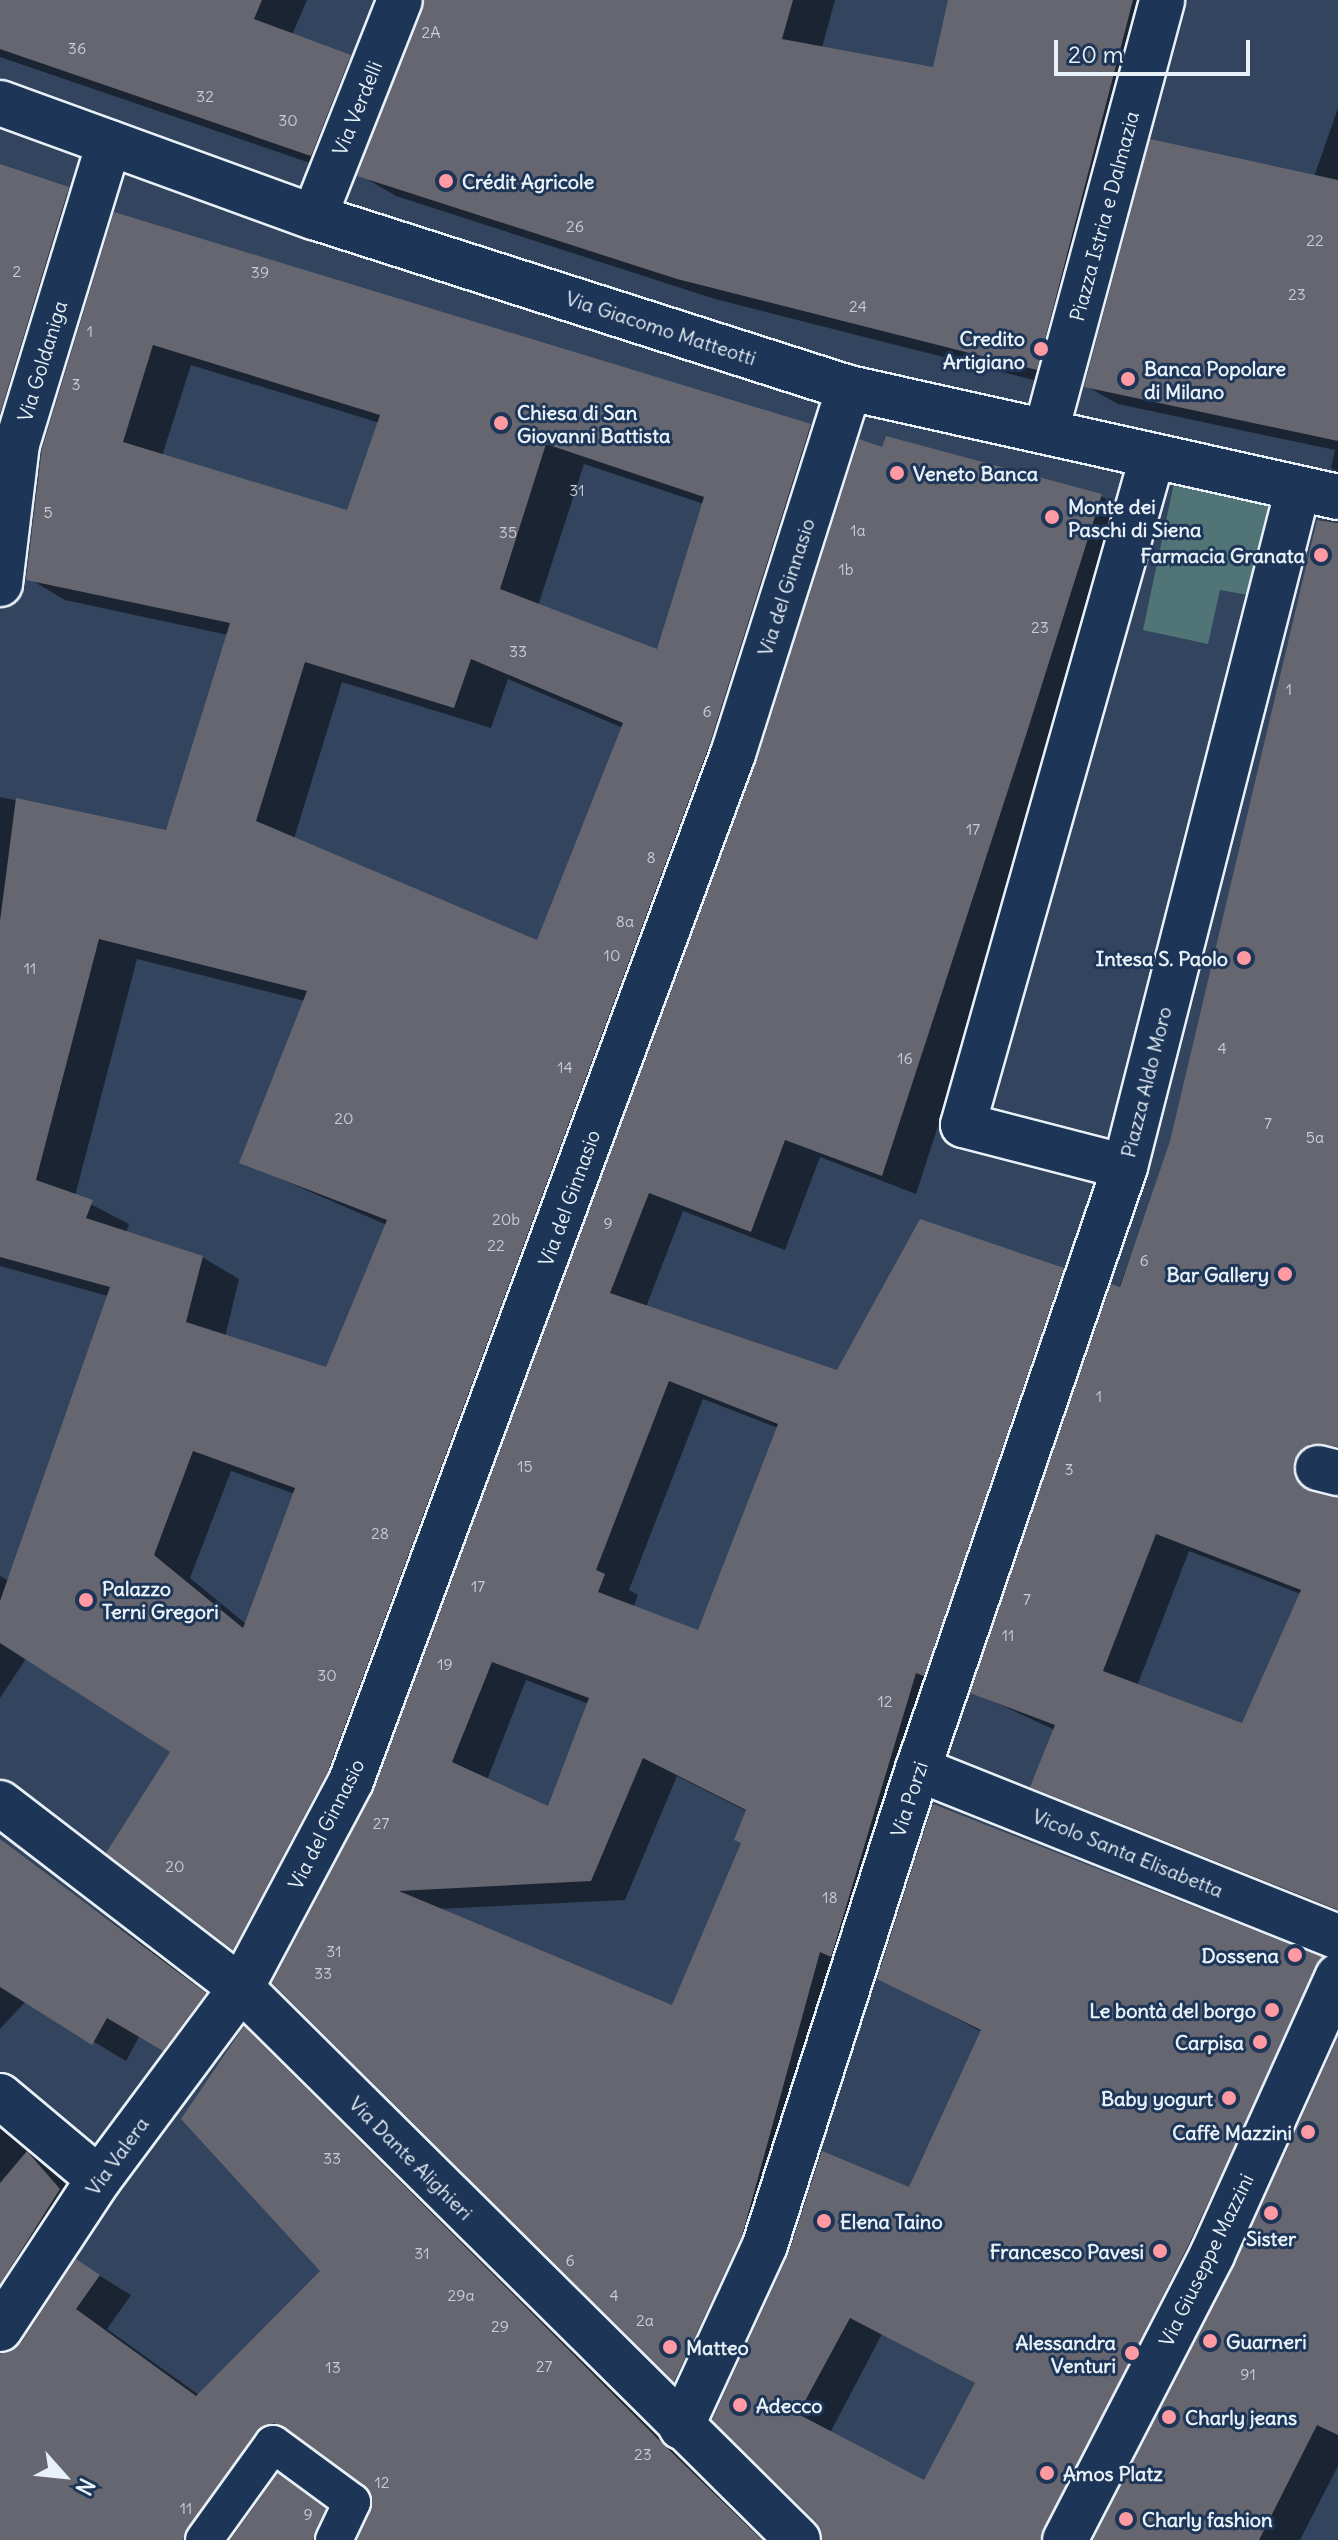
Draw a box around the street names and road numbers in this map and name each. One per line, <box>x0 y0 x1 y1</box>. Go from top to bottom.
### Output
street label: Via Verdelli <box>327 57 387 159</box>
street label: Piazza Istria e Dalmazia <box>1064 108 1144 324</box>
street label: Via Giacomo Matteotti <box>563 286 759 370</box>
street label: Via Goldaniga <box>12 298 72 424</box>
street label: Via del Ginnasio <box>752 515 820 659</box>
street label: Piazza Aldo Moro <box>1116 1004 1176 1160</box>
street label: Via del Ginnasio <box>533 1127 605 1269</box>
street label: Via del Ginnasio <box>283 1755 369 1893</box>
street label: Via Porzi <box>886 1758 932 1840</box>
street label: Vicolo Santa Elisabetta <box>1029 1804 1227 1902</box>
street label: Via Dante Alighieri <box>344 2091 478 2225</box>
street label: Via Valera <box>81 2112 153 2200</box>
street label: Via Giuseppe Mazzini <box>1154 2170 1258 2350</box>

